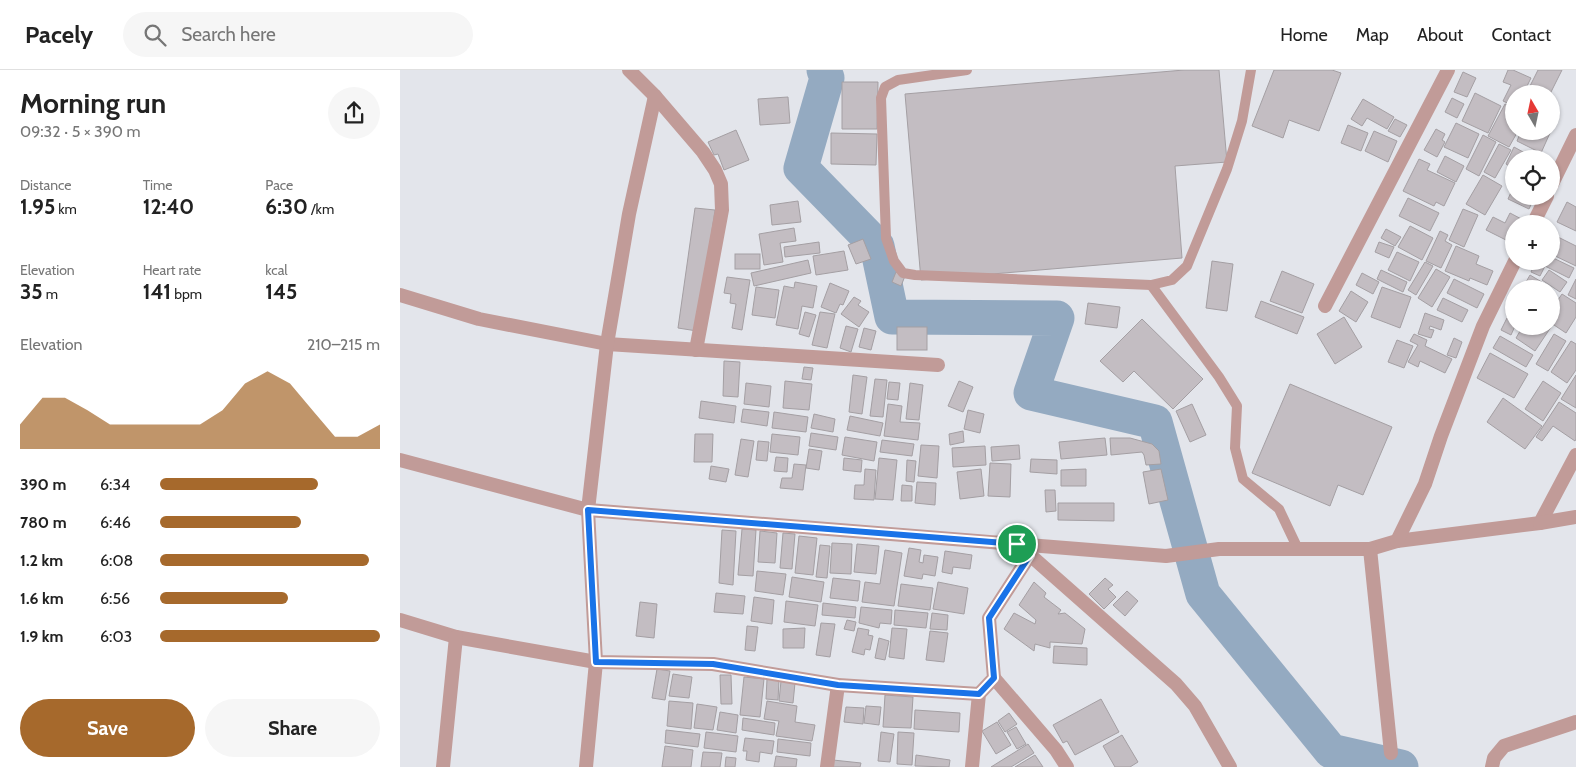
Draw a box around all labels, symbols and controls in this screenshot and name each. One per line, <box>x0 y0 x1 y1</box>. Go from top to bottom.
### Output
search box <box>123 12 473 57</box>
text: Pacely <box>25 20 93 49</box>
icon: search <box>141 21 169 49</box>
text: Search here <box>181 23 276 46</box>
text: Home <box>1280 24 1328 46</box>
text: Map <box>1356 24 1389 46</box>
text: About <box>1417 24 1463 46</box>
text: Contact <box>1491 24 1551 46</box>
north arrow <box>1505 85 1560 140</box>
map controls <box>1505 85 1560 335</box>
text: Morning run <box>20 86 166 120</box>
button: share <box>328 87 380 139</box>
text: 09:32 · 5 × 390 m <box>20 122 141 141</box>
button: locate <box>1505 150 1560 205</box>
text: Distance <box>20 176 72 194</box>
text: Time <box>143 176 172 194</box>
text: Pace <box>265 176 293 194</box>
text: 1.95 <box>20 194 55 219</box>
text: 12:40 <box>143 194 194 219</box>
text: 6:30 <box>265 194 308 219</box>
text: km <box>55 200 77 218</box>
text: /km <box>308 200 334 218</box>
button: + <box>1505 215 1560 270</box>
text: Elevation <box>20 261 75 279</box>
text: Heart rate <box>143 261 201 279</box>
text: kcal <box>265 261 288 279</box>
text: 35 <box>20 279 43 304</box>
text: 141 <box>143 279 171 304</box>
text: 145 <box>265 279 297 304</box>
button: − <box>1505 280 1560 335</box>
text: m <box>43 285 58 303</box>
text: bpm <box>171 285 202 303</box>
text: Elevation <box>20 335 83 354</box>
text: 210–215 m <box>307 335 380 354</box>
text: 390 m <box>20 475 66 494</box>
text: 6:34 <box>100 475 130 494</box>
text: 780 m <box>20 513 67 532</box>
text: 6:46 <box>100 513 131 532</box>
pin <box>996 523 1038 565</box>
icon: arrive <box>1003 530 1031 558</box>
text: 1.2 km <box>20 551 63 570</box>
text: 6:08 <box>100 551 133 570</box>
text: 1.6 km <box>20 589 64 608</box>
text: 6:56 <box>100 589 130 608</box>
text: 1.9 km <box>20 627 63 646</box>
text: 6:03 <box>100 627 132 646</box>
button: Save <box>20 699 195 757</box>
button: Share <box>205 699 380 757</box>

